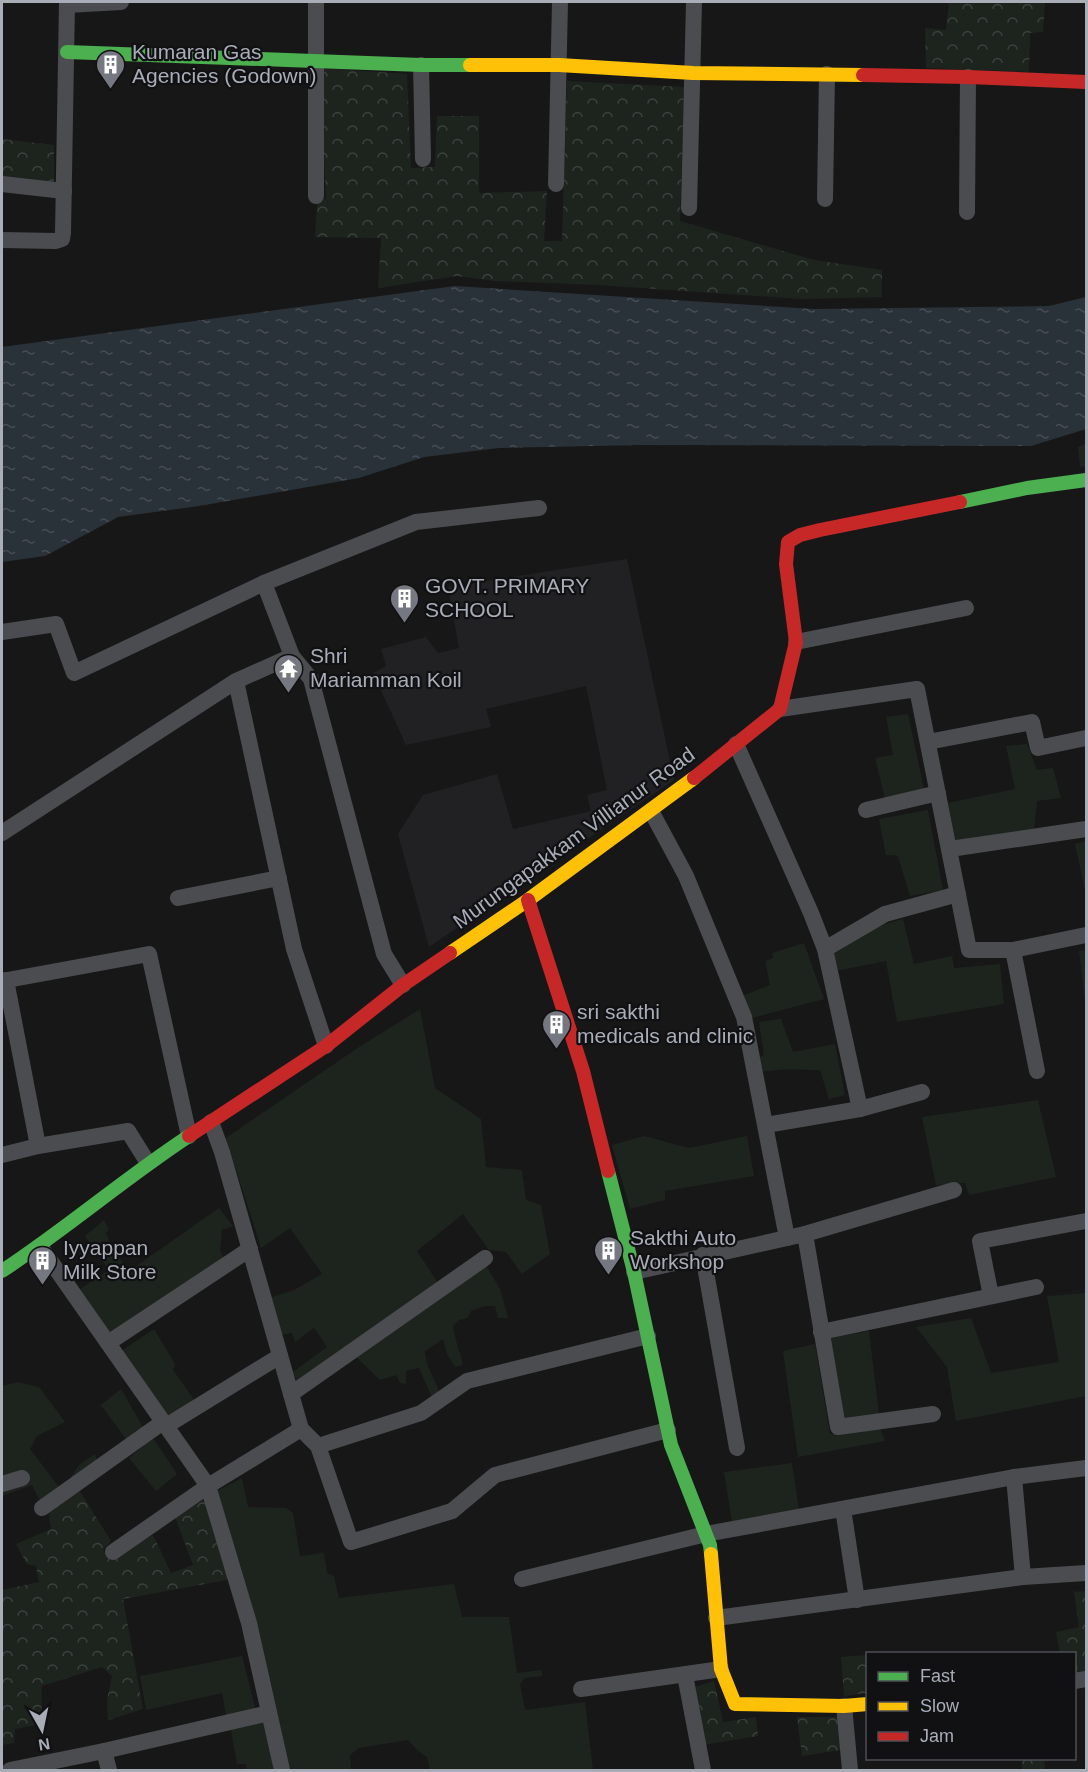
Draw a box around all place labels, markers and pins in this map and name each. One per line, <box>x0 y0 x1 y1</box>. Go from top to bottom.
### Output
place label: Kumaran Gas Agencies (Godown) <box>132 40 316 87</box>
building icon: Kumaran Gas Agencies (Godown) <box>95 48 127 90</box>
place label: GOVT. PRIMARY SCHOOL <box>425 574 589 621</box>
building icon: GOVT. PRIMARY SCHOOL <box>388 582 420 624</box>
place label: Shri Mariamman Koil <box>310 644 462 691</box>
temple icon: Shri Mariamman Koil <box>273 652 305 694</box>
place label: sri sakthi medicals and clinic <box>577 1000 753 1047</box>
building icon: sri sakthi medicals and clinic <box>540 1008 572 1050</box>
place label: Sakthi Auto Workshop <box>630 1226 736 1273</box>
building icon: Sakthi Auto Workshop <box>593 1234 625 1276</box>
place label: Iyyappan Milk Store <box>63 1236 156 1283</box>
building icon: Iyyappan Milk Store <box>26 1244 58 1286</box>

